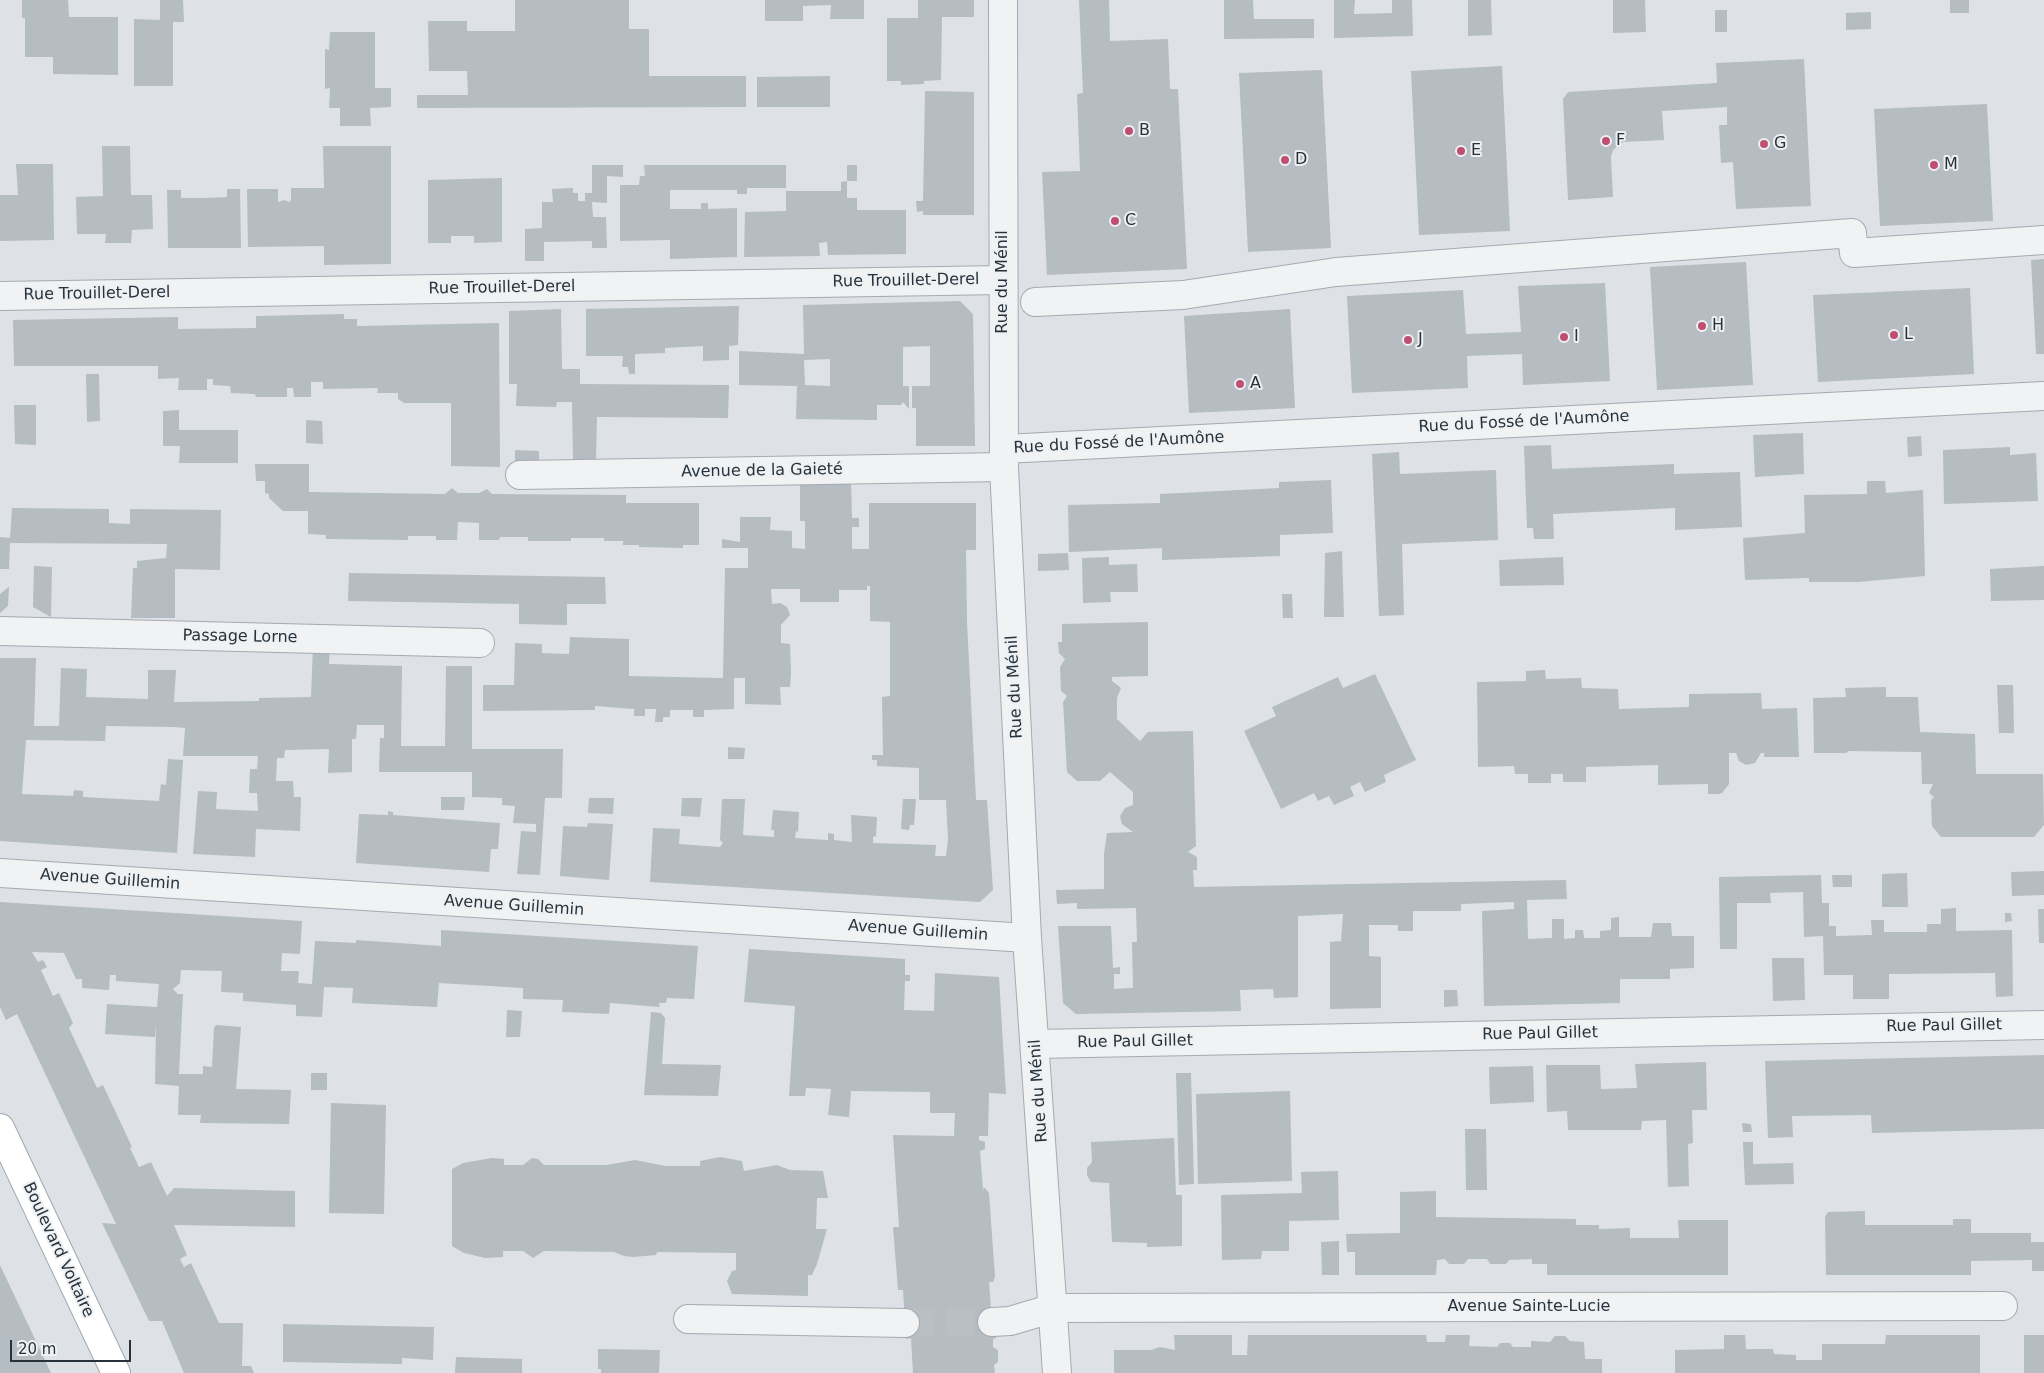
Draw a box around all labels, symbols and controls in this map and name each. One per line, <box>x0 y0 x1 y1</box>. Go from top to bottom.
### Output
place label: B <box>1139 121 1150 141</box>
marker: B <box>1123 125 1135 137</box>
place label: F <box>1616 131 1625 151</box>
place label: G <box>1774 134 1786 154</box>
marker: F <box>1600 135 1612 147</box>
marker: G <box>1758 138 1770 150</box>
place label: E <box>1471 141 1481 161</box>
marker: E <box>1455 145 1467 157</box>
place label: D <box>1295 150 1307 170</box>
marker: D <box>1279 154 1291 166</box>
place label: M <box>1944 155 1958 175</box>
marker: M <box>1928 159 1940 171</box>
place label: C <box>1125 211 1136 231</box>
marker: C <box>1109 215 1121 227</box>
street label: Rue du Ménil <box>993 230 1013 334</box>
street label: Rue Trouillet-Derel <box>832 270 980 292</box>
street label: Rue Trouillet-Derel <box>428 277 576 299</box>
street label: Rue Trouillet-Derel <box>23 283 171 305</box>
place label: H <box>1712 316 1724 336</box>
marker: H <box>1696 320 1708 332</box>
place label: L <box>1904 325 1913 345</box>
place label: I <box>1574 327 1579 347</box>
marker: L <box>1888 329 1900 341</box>
place label: J <box>1418 330 1423 350</box>
marker: I <box>1558 331 1570 343</box>
marker: J <box>1402 334 1414 346</box>
place label: A <box>1250 374 1261 394</box>
marker: A <box>1234 378 1246 390</box>
street label: Rue du Fossé de l'Aumône <box>1418 407 1630 437</box>
street label: Rue du Fossé de l'Aumône <box>1013 428 1225 458</box>
street label: Avenue de la Gaieté <box>681 460 843 482</box>
street label: Passage Lorne <box>182 626 298 648</box>
street label: Rue du Ménil <box>1003 635 1027 739</box>
street label: Avenue Guillemin <box>39 866 181 894</box>
street label: Avenue Guillemin <box>443 892 585 920</box>
street label: Avenue Guillemin <box>847 917 989 945</box>
street label: Rue Paul Gillet <box>1886 1015 2002 1037</box>
street label: Rue Paul Gillet <box>1482 1023 1598 1045</box>
street label: Rue Paul Gillet <box>1077 1031 1193 1053</box>
street label: Rue du Ménil <box>1026 1039 1052 1143</box>
street label: Boulevard Voltaire <box>18 1180 98 1320</box>
street label: Avenue Sainte-Lucie <box>1448 1297 1610 1317</box>
scale bar <box>12 1330 134 1362</box>
text: 20 m <box>18 1340 56 1358</box>

